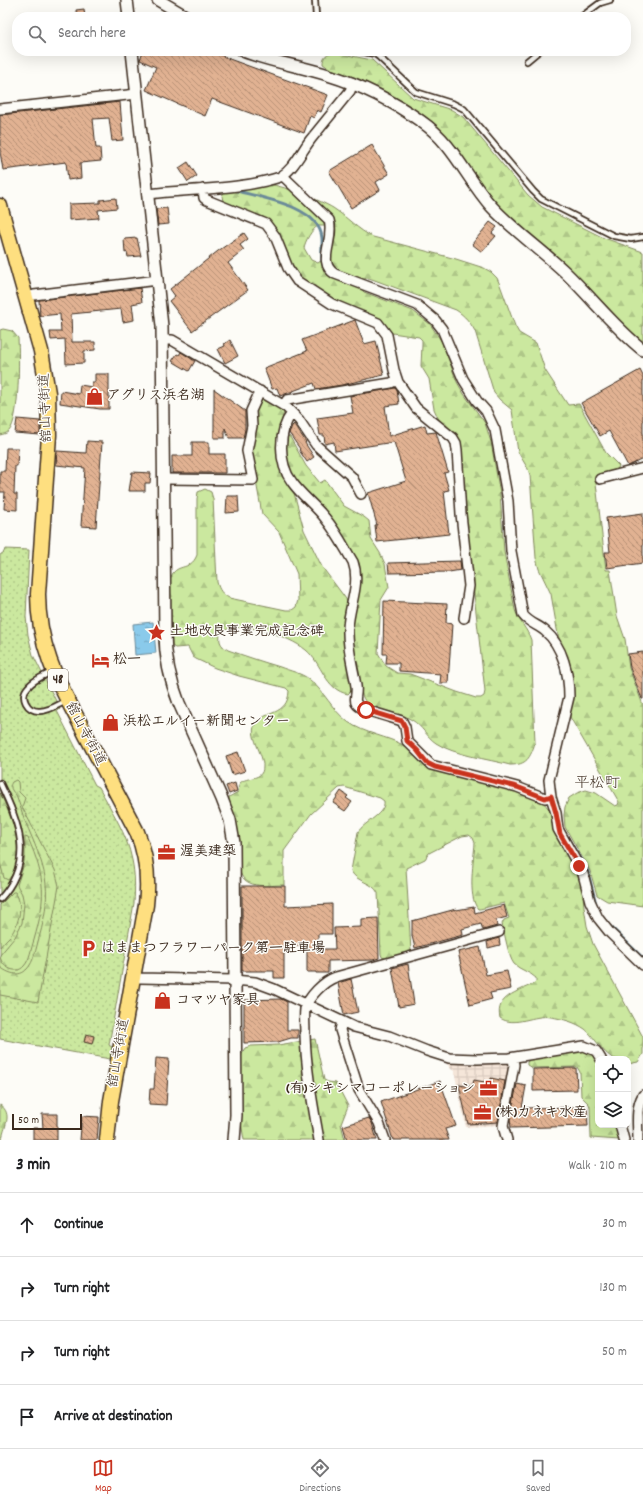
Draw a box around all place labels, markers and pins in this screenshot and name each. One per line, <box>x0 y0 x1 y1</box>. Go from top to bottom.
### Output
shop icon: アグリス浜名湖 <box>84 386 104 406</box>
place label: アグリス浜名湖 <box>107 386 204 406</box>
place icon: 土地改良事業完成記念碑 <box>147 622 167 642</box>
place label: 土地改良事業完成記念碑 <box>170 622 324 642</box>
hotel icon: 松一 <box>90 650 110 670</box>
place label: 松一 <box>113 650 141 670</box>
shop icon: 浜松エルイー新聞センター <box>100 712 120 732</box>
place label: 浜松エルイー新聞センター <box>123 712 290 732</box>
office icon: 渥美建築 <box>157 842 177 862</box>
place label: 渥美建築 <box>180 842 236 862</box>
parking icon: はままつフラワーパーク第一駐車場 <box>78 939 98 959</box>
place label: はままつフラワーパーク第一駐車場 <box>101 939 325 959</box>
shop icon: コマツヤ家具 <box>153 991 173 1011</box>
place label: コマツヤ家具 <box>176 991 260 1011</box>
place label: (有)シキシマコーポレーション <box>286 1079 475 1099</box>
office icon: (有)シキシマコーポレーション <box>478 1079 498 1099</box>
office icon: (株)カネキ水産 <box>473 1103 493 1123</box>
place label: (株)カネキ水産 <box>496 1103 587 1123</box>

